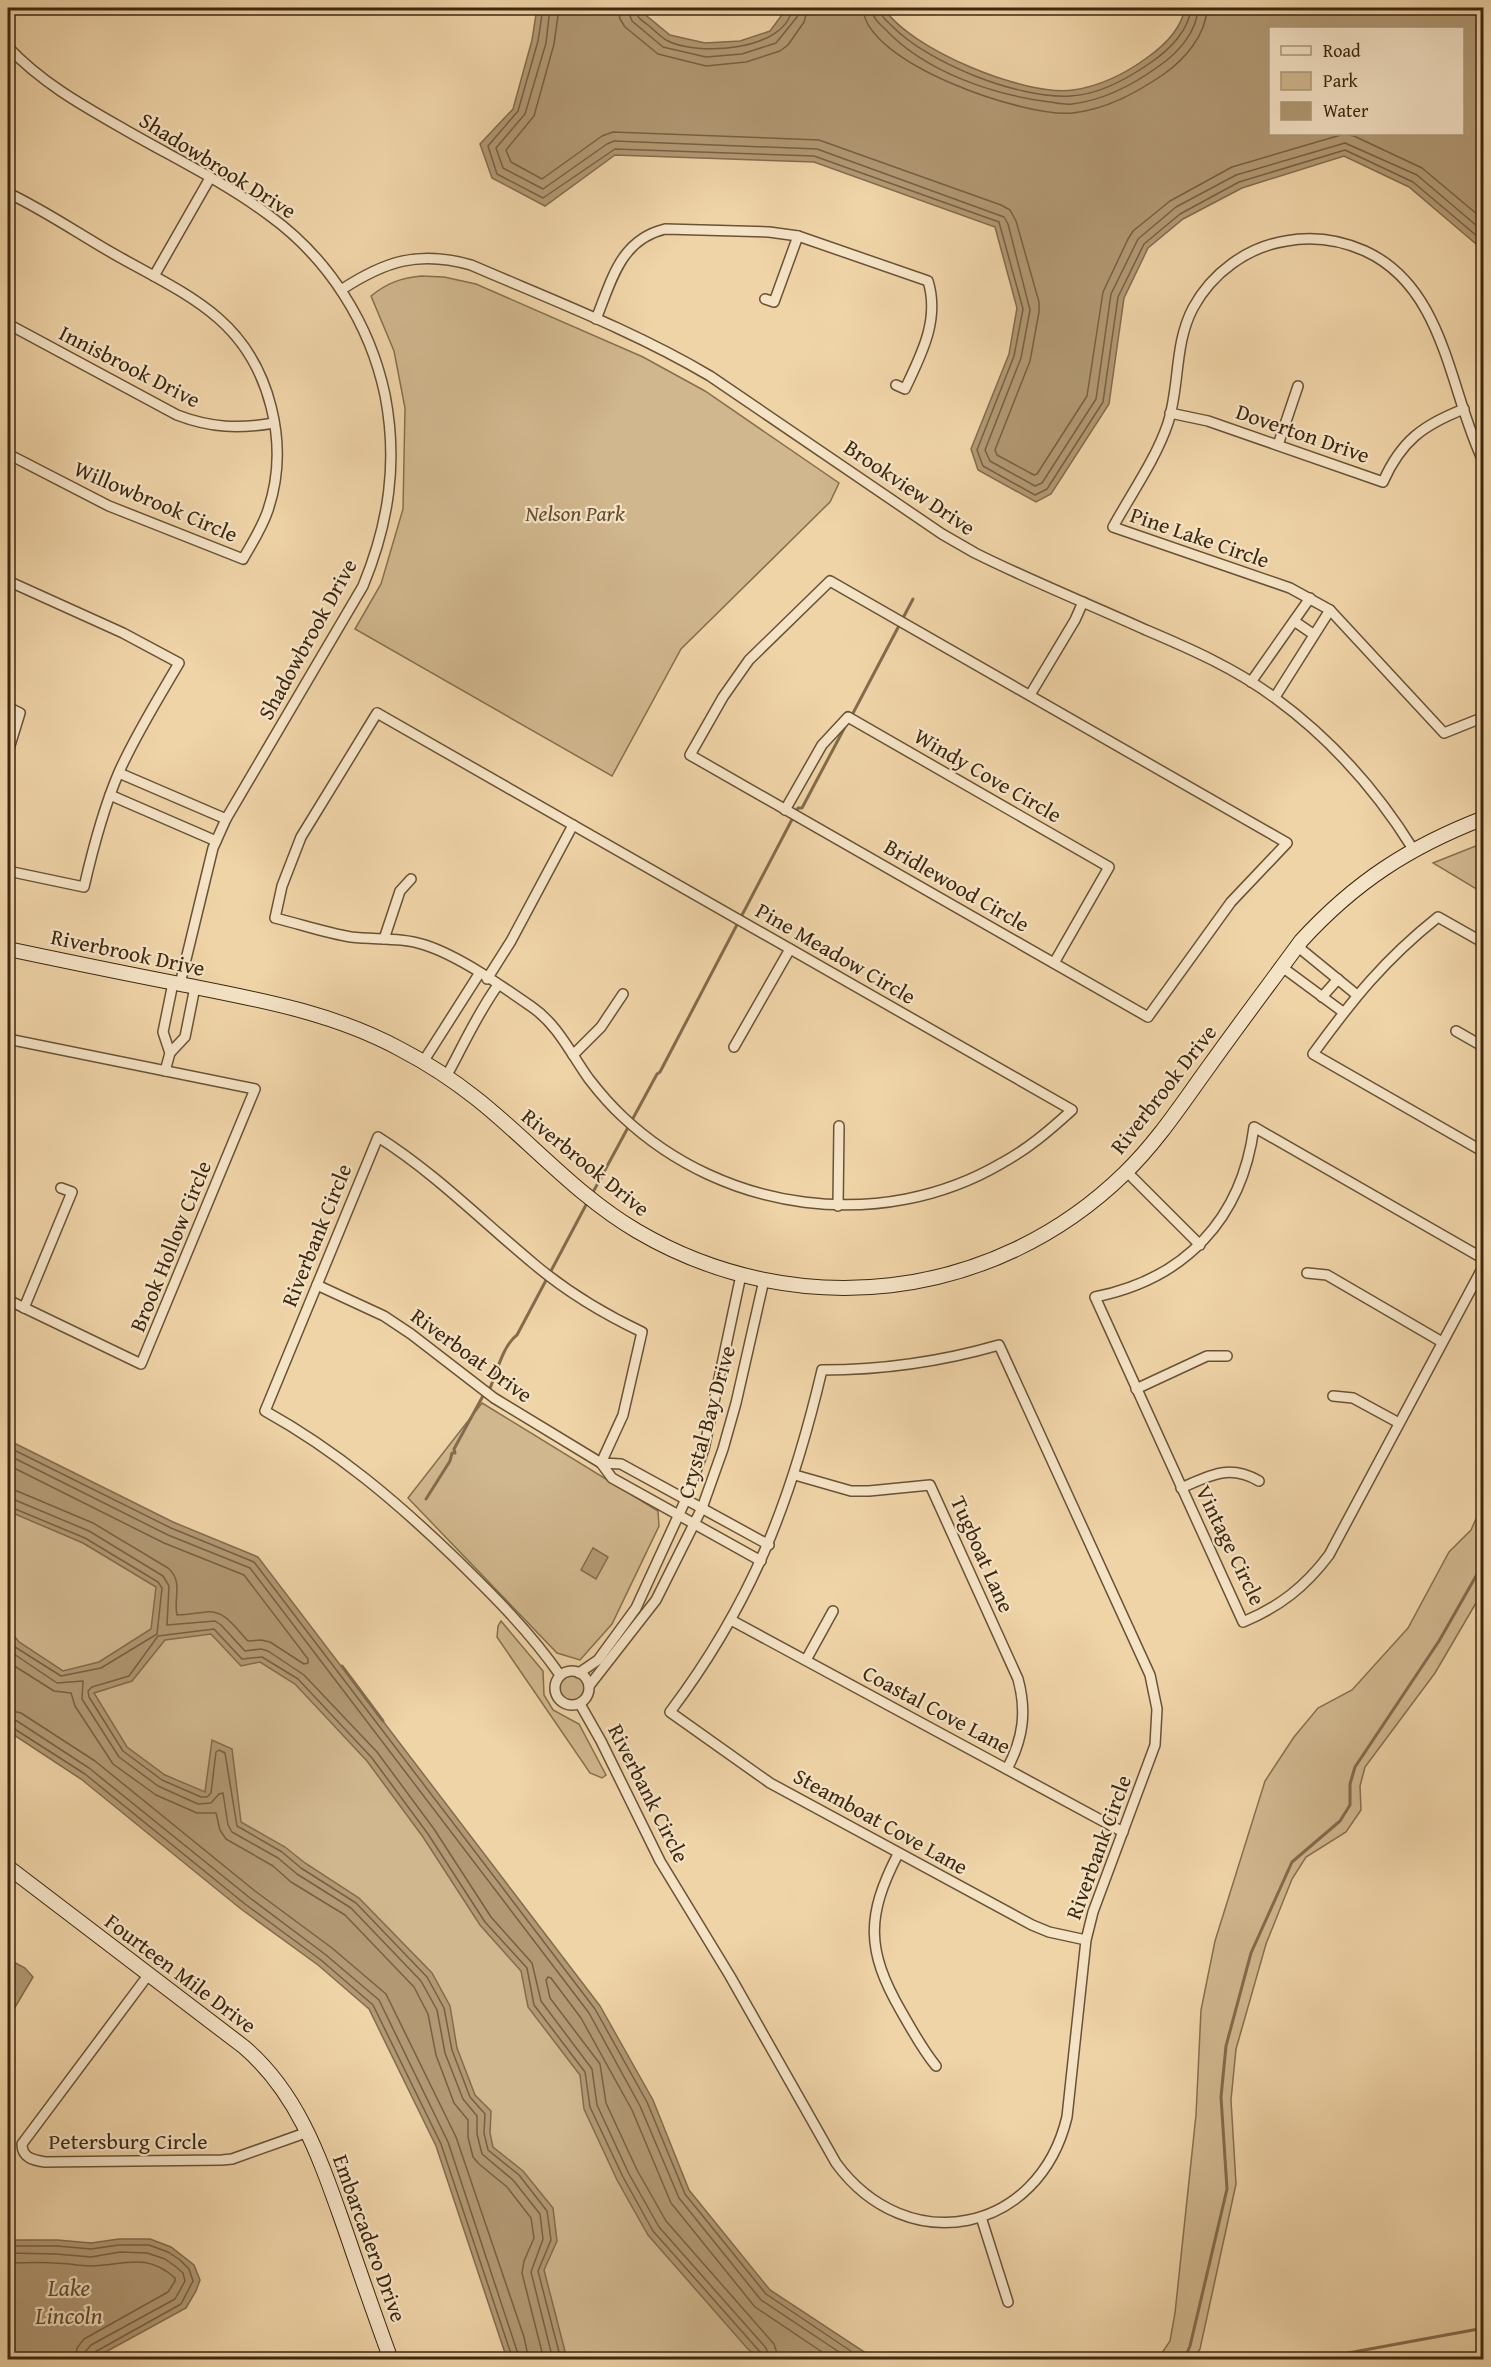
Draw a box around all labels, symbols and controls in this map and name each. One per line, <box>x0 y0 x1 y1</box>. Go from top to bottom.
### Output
legend <box>1269 27 1464 135</box>
text: Road <box>1323 37 1361 64</box>
text: Park <box>1323 67 1359 94</box>
text: Water <box>1323 97 1369 124</box>
street label: Shadowbrook Drive <box>133 104 303 226</box>
street label: Innisbrook Drive <box>54 317 206 415</box>
street label: Doverton Drive <box>1232 395 1374 471</box>
street label: Brookview Drive <box>838 431 982 543</box>
street label: Willowbrook Circle <box>69 452 243 550</box>
park label: Nelson Park <box>524 497 626 529</box>
street label: Pine Lake Circle <box>1126 498 1274 576</box>
street label: Shadowbrook Drive <box>249 553 365 725</box>
street label: Windy Cove Circle <box>908 720 1068 830</box>
street label: Bridlewood Circle <box>878 830 1036 940</box>
street label: Pine Meadow Circle <box>750 894 922 1012</box>
street label: Riverbrook Drive <box>48 920 208 984</box>
street label: Riverbrook Drive <box>1102 1017 1224 1161</box>
street label: Riverbrook Drive <box>515 1100 657 1224</box>
street label: Brook Hollow Circle <box>121 1156 219 1336</box>
street label: Riverbank Circle <box>273 1159 359 1311</box>
street label: Riverboat Drive <box>404 1300 540 1410</box>
street label: Crystal Bay Drive <box>669 1342 743 1502</box>
street label: Vintage Circle <box>1188 1480 1274 1610</box>
street label: Tugboat Lane <box>943 1491 1023 1617</box>
street label: Coastal Cove Lane <box>857 1656 1017 1762</box>
street label: Riverbank Circle <box>600 1718 698 1868</box>
street label: Steamboat Cove Lane <box>788 1760 974 1882</box>
street label: Riverbank Circle <box>1057 1770 1139 1924</box>
street label: Fourteen Mile Drive <box>98 1905 264 2041</box>
street label: Petersburg Circle <box>49 2125 207 2157</box>
street label: Embarcadero Drive <box>325 2150 415 2326</box>
water label: Lake Lincoln <box>34 2270 103 2333</box>

